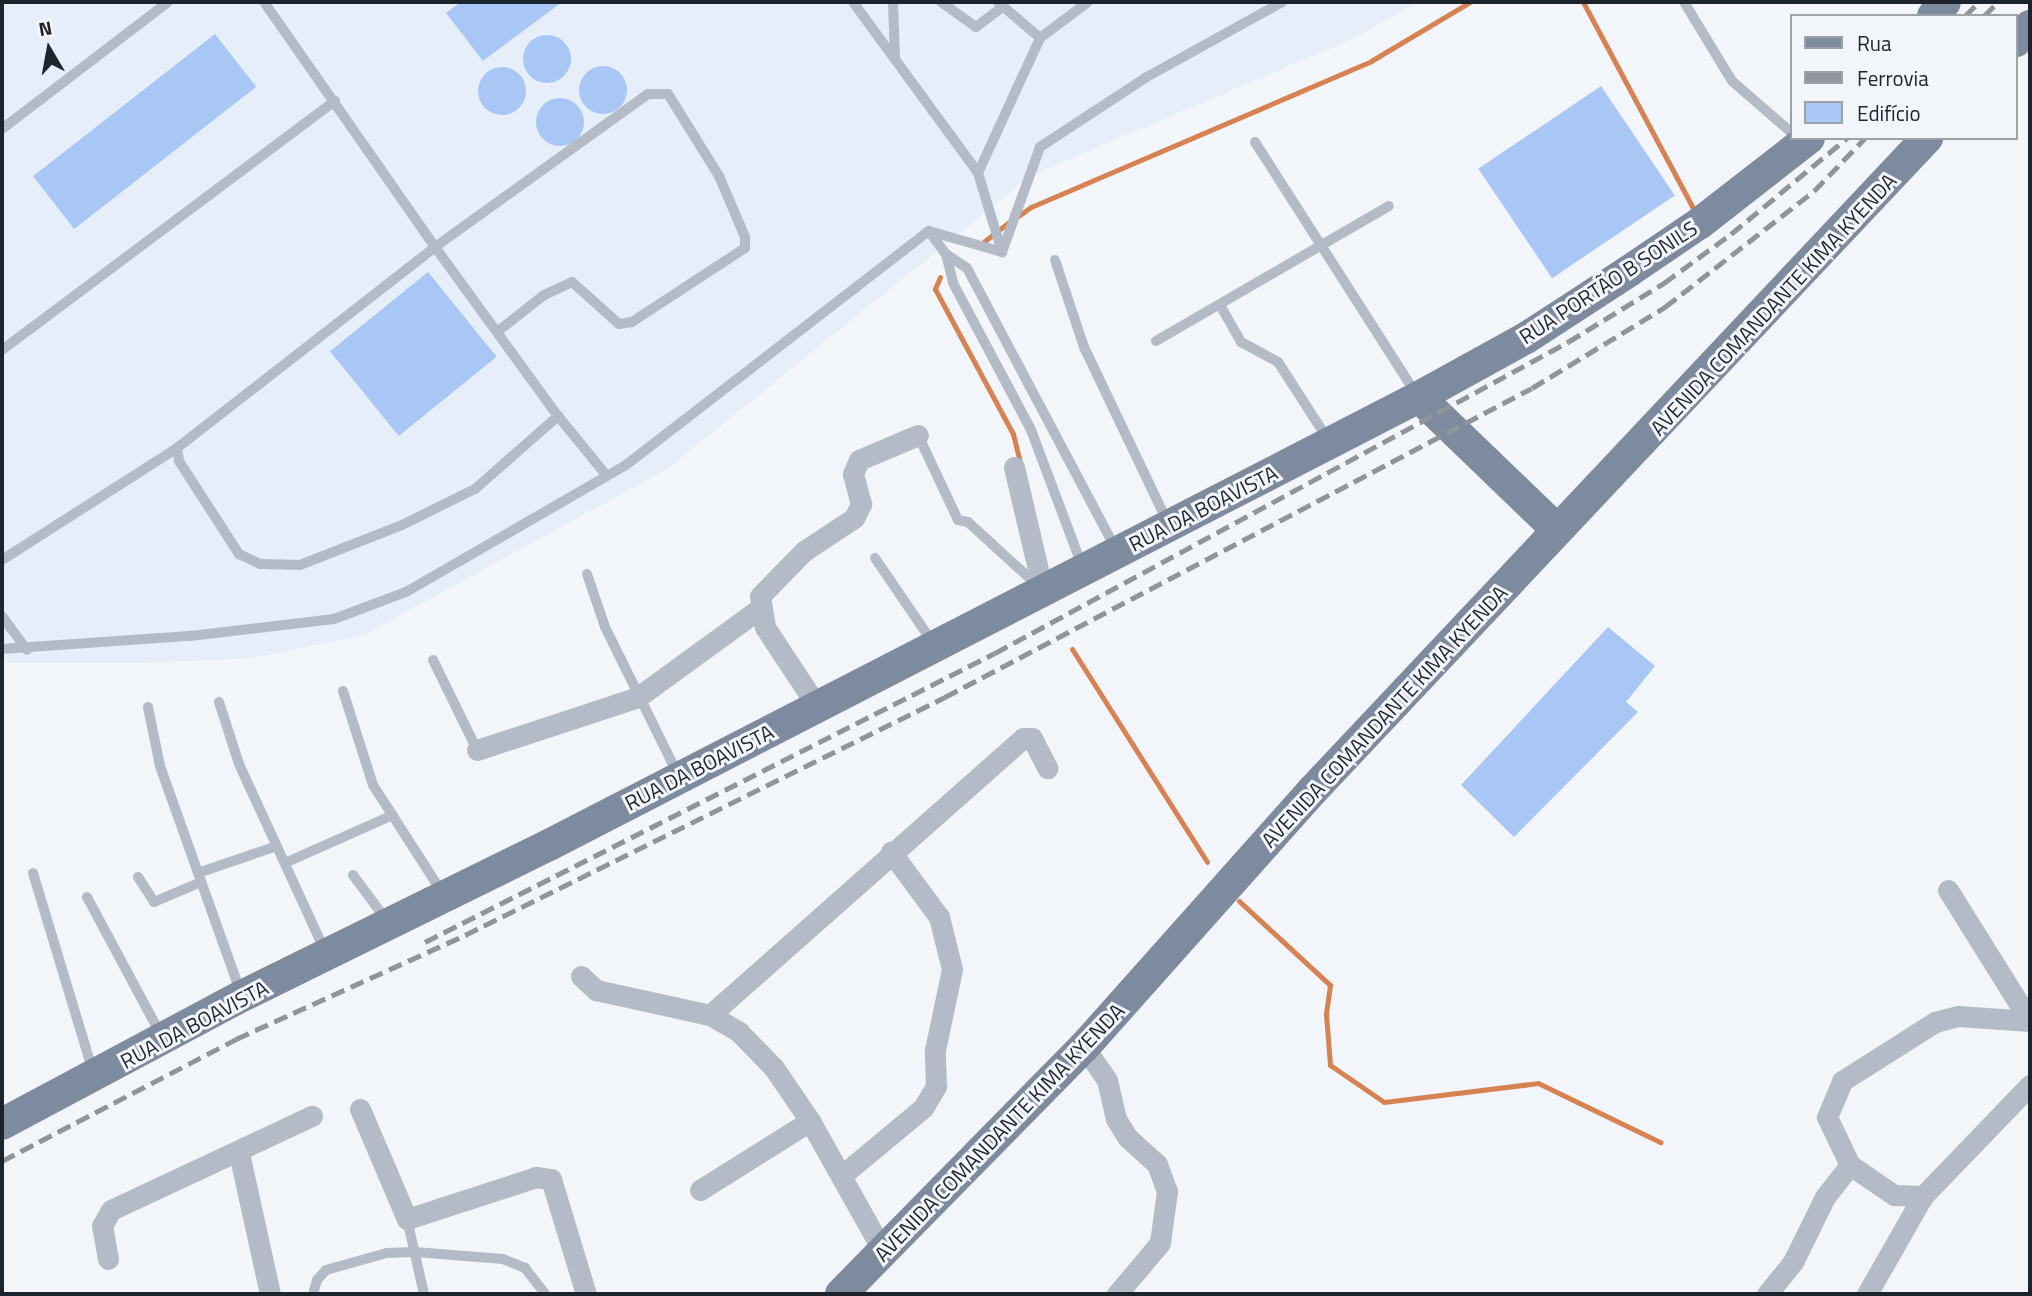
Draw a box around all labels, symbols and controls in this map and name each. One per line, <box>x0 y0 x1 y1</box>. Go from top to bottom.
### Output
text: N <box>36 12 54 43</box>
north arrow <box>14 14 84 84</box>
legend <box>1790 14 2018 140</box>
text: Rua <box>1857 27 1892 59</box>
text: Ferrovia <box>1857 62 1929 94</box>
text: Edifício <box>1857 97 1921 129</box>
street label: AVENIDA COMANDANTE KIMA KYENDA <box>1645 168 1901 440</box>
street label: RUA PORTÃO B SONILS <box>1514 215 1702 349</box>
street label: RUA DA BOAVISTA <box>1124 460 1282 556</box>
street label: AVENIDA COMANDANTE KIMA KYENDA <box>1256 580 1512 852</box>
street label: RUA DA BOAVISTA <box>620 719 778 815</box>
street label: RUA DA BOAVISTA <box>116 974 272 1074</box>
street label: AVENIDA COMANDANTE KIMA KYENDA <box>869 998 1129 1266</box>

